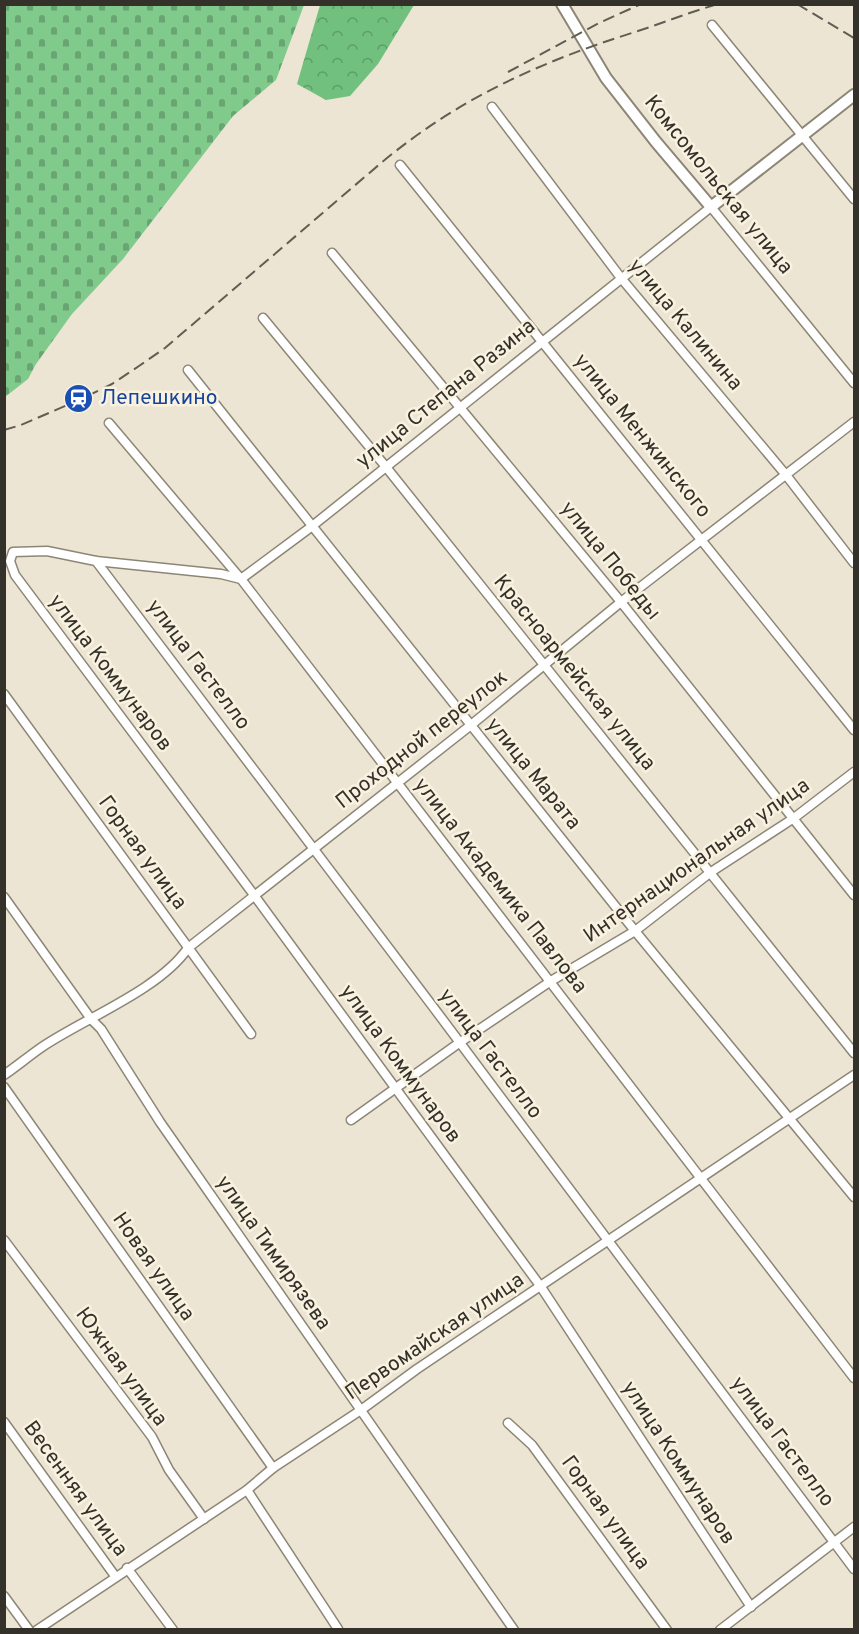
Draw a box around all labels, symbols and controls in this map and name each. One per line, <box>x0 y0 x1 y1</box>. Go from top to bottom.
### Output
street label: Комсомольская улица <box>637 90 799 280</box>
street label: улица Калинина <box>622 253 748 397</box>
street label: улица Степана Разина <box>351 313 541 475</box>
street label: улица Менжинского <box>567 348 717 524</box>
station icon: Лепешкино <box>63 382 95 414</box>
place label: Лепешкино <box>100 385 217 412</box>
street label: улица Победы <box>554 496 666 626</box>
street label: Красноармейская улица <box>487 570 661 776</box>
street label: улица Коммунаров <box>42 589 178 757</box>
street label: улица Гастелло <box>140 594 256 736</box>
street label: Проходной переулок <box>331 664 513 816</box>
street label: улица Марата <box>479 712 587 836</box>
street label: Интернациональная улица <box>579 772 815 950</box>
street label: улица Академика Павлова <box>407 773 593 999</box>
street label: Горная улица <box>91 791 193 915</box>
street label: улица Коммунаров <box>333 979 467 1149</box>
street label: улица Гастелло <box>432 983 548 1125</box>
street label: улица Тимирязева <box>209 1170 337 1336</box>
street label: Новая улица <box>106 1207 200 1327</box>
street label: Первомайская улица <box>340 1267 530 1407</box>
street label: Южная улица <box>69 1302 173 1432</box>
street label: улица Гастелло <box>724 1371 840 1513</box>
street label: улица Коммунаров <box>615 1376 741 1550</box>
street label: Весенняя улица <box>17 1416 133 1562</box>
street label: Горная улица <box>554 1451 656 1575</box>

